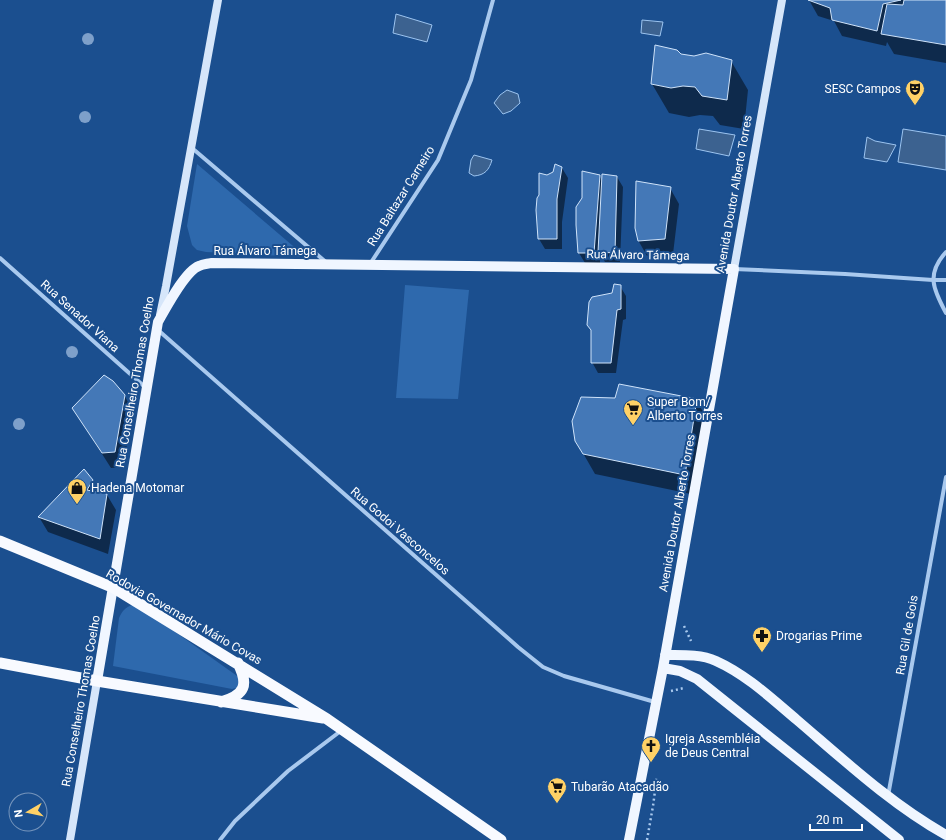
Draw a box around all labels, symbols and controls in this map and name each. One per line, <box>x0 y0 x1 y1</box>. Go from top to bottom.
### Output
theatre icon: SESC Campos <box>904 78 926 106</box>
place label: SESC Campos <box>825 82 901 96</box>
street label: Avenida Doutor Alberto Torres <box>713 114 755 274</box>
street label: Rua Baltazar Carneiro <box>364 143 438 249</box>
street label: Rua Álvaro Támega <box>213 243 317 258</box>
street label: Rua Álvaro Támega <box>586 246 690 263</box>
street label: Rua Senador Viana <box>38 277 122 355</box>
street label: Rua Conselheiro Thomas Coelho <box>113 295 157 469</box>
place label: Super Bom/ Alberto Torres <box>647 395 723 423</box>
supermarket icon: Super Bom/ Alberto Torres <box>622 398 644 426</box>
street label: Avenida Doutor Alberto Torres <box>656 433 698 593</box>
shop icon: Hadena Motomar <box>66 477 88 505</box>
place label: Hadena Motomar <box>91 481 184 495</box>
street label: Rua Godoi Vasconcelos <box>348 484 452 578</box>
street label: Rodovia Governador Mário Covas <box>104 567 264 667</box>
street label: Rua Gil de Gois <box>893 594 921 676</box>
street label: Rua Conselheiro Thomas Coelho <box>59 614 103 788</box>
pharmacy icon: Drogarias Prime <box>751 625 773 653</box>
place label: Drogarias Prime <box>776 629 862 643</box>
place label: Igreja Assembléia de Deus Central <box>665 732 760 760</box>
church icon: Igreja Assembléia de Deus Central <box>640 735 662 763</box>
supermarket icon: Tubarão Atacadão <box>546 776 568 804</box>
place label: Tubarão Atacadão <box>571 780 669 794</box>
north arrow <box>8 792 48 832</box>
scale bar <box>810 806 862 832</box>
text: N <box>12 808 26 818</box>
text: 20 m <box>816 813 843 827</box>

